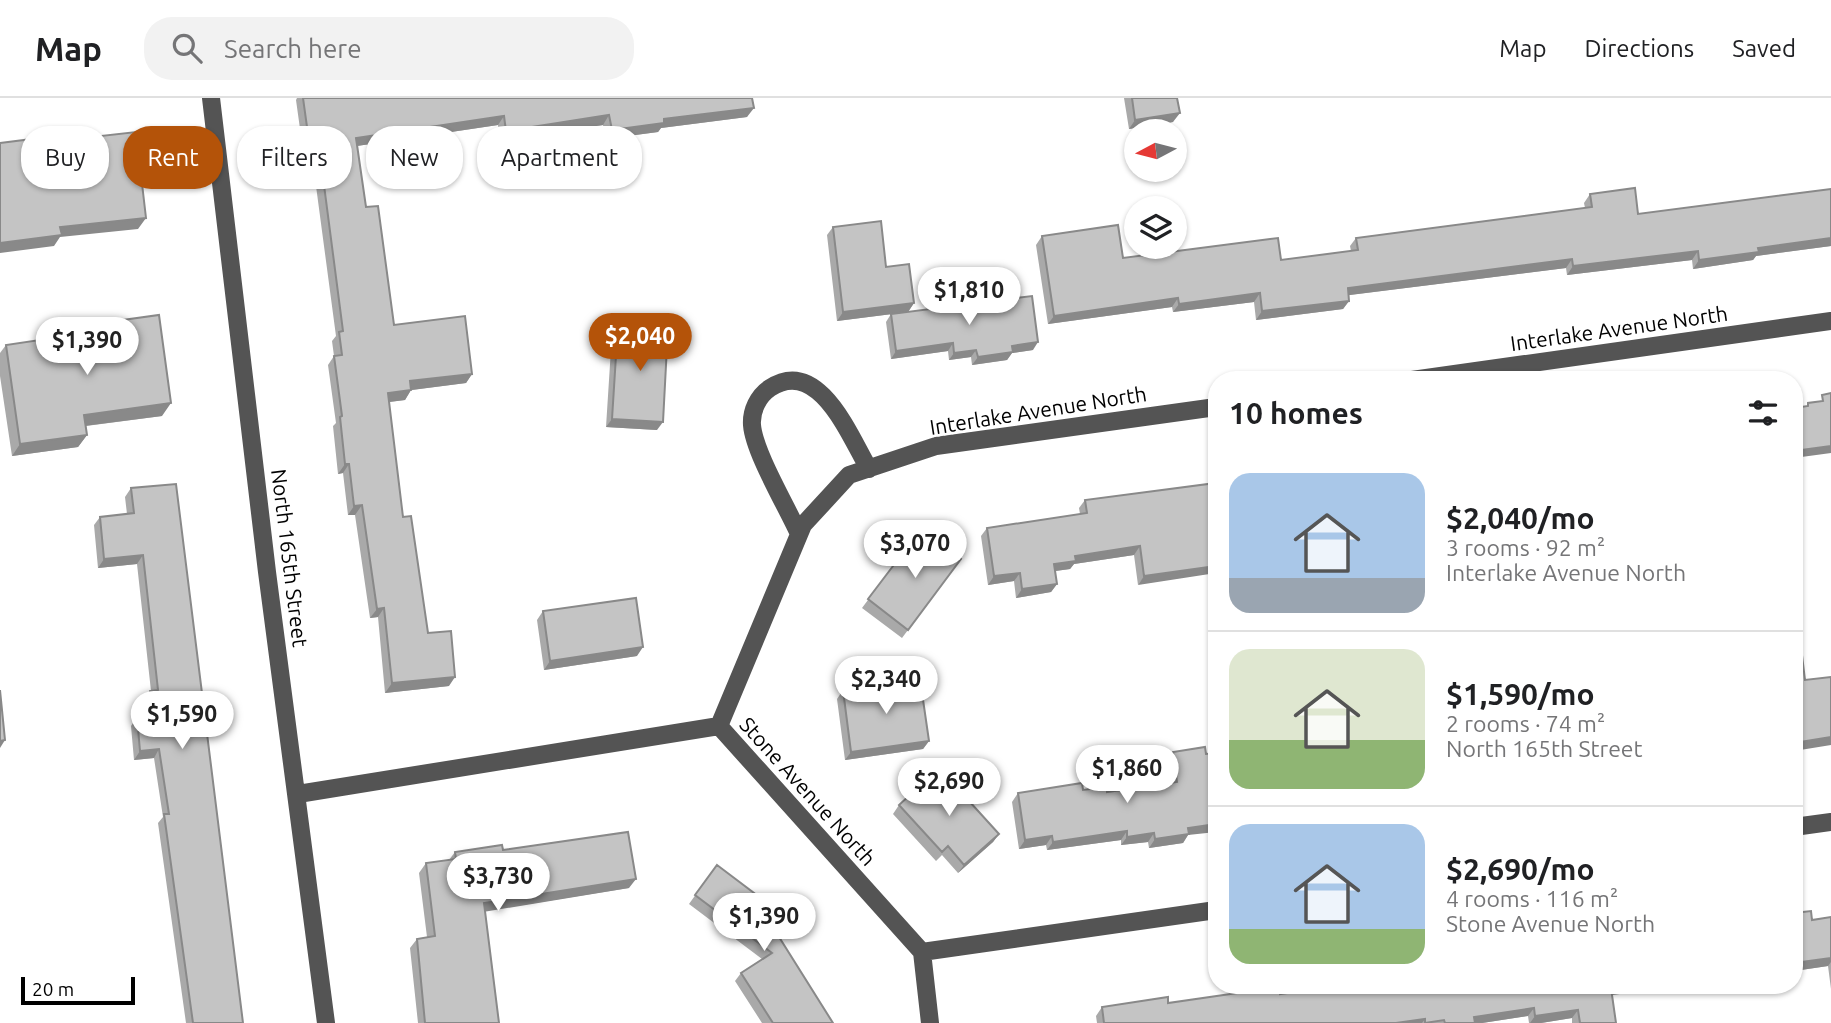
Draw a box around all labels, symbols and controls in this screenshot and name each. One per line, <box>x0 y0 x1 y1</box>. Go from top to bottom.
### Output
search box <box>144 17 634 80</box>
icon: search <box>168 29 206 67</box>
text: Map <box>35 30 102 67</box>
text: Search here <box>224 34 362 63</box>
text: Map <box>1499 35 1546 62</box>
text: Directions <box>1584 35 1694 62</box>
text: Saved <box>1732 35 1796 62</box>
north arrow <box>1124 119 1186 182</box>
map controls <box>1124 119 1187 259</box>
chip: Buy <box>21 126 109 189</box>
chip: Rent <box>123 126 223 189</box>
chip: Filters <box>237 126 352 189</box>
chip: New <box>366 126 463 189</box>
chip: Apartment <box>477 126 642 189</box>
button: layers <box>1124 196 1187 259</box>
pin: $1,810 <box>912 268 1026 327</box>
text: $1,810 <box>934 277 1004 302</box>
street label: Interlake Avenue North <box>1509 301 1729 355</box>
pin: $2,040 <box>583 314 697 373</box>
pin: $1,390 <box>30 317 144 377</box>
text: $2,040 <box>605 323 675 348</box>
text: $1,390 <box>52 327 122 352</box>
street label: Interlake Avenue North <box>928 381 1148 439</box>
icon: filters <box>1744 394 1782 432</box>
text: 10 homes <box>1229 396 1363 430</box>
street label: North 165th Street <box>267 467 313 649</box>
icon: home <box>1285 501 1369 585</box>
text: $2,040/mo <box>1446 501 1595 535</box>
pin: $3,070 <box>858 520 972 580</box>
text: $3,070 <box>880 530 950 555</box>
text: 3 rooms · 92 m² <box>1446 535 1605 560</box>
text: Interlake Avenue North <box>1446 560 1686 585</box>
pin: $2,340 <box>829 656 943 716</box>
text: $2,340 <box>851 666 921 691</box>
icon: home <box>1285 677 1369 761</box>
text: $1,590/mo <box>1446 677 1595 711</box>
pin: $1,590 <box>125 692 239 751</box>
text: $1,590 <box>147 701 217 726</box>
text: 2 rooms · 74 m² <box>1446 711 1605 736</box>
street label: Stone Avenue North <box>735 712 881 870</box>
text: North 165th Street <box>1446 736 1643 761</box>
pin: $1,860 <box>1070 746 1184 805</box>
text: $1,860 <box>1092 755 1162 780</box>
pin: $2,690 <box>892 758 1006 818</box>
text: $2,690 <box>914 768 984 793</box>
icon: home <box>1285 852 1369 936</box>
text: $2,690/mo <box>1446 852 1595 886</box>
pin: $3,730 <box>441 854 555 913</box>
text: $3,730 <box>463 863 533 888</box>
text: 4 rooms · 116 m² <box>1446 886 1618 911</box>
pin: $1,390 <box>707 894 821 953</box>
text: $1,390 <box>729 903 799 928</box>
text: Stone Avenue North <box>1446 911 1655 936</box>
scale bar <box>21 974 135 1006</box>
text: 20 m <box>32 978 74 1000</box>

